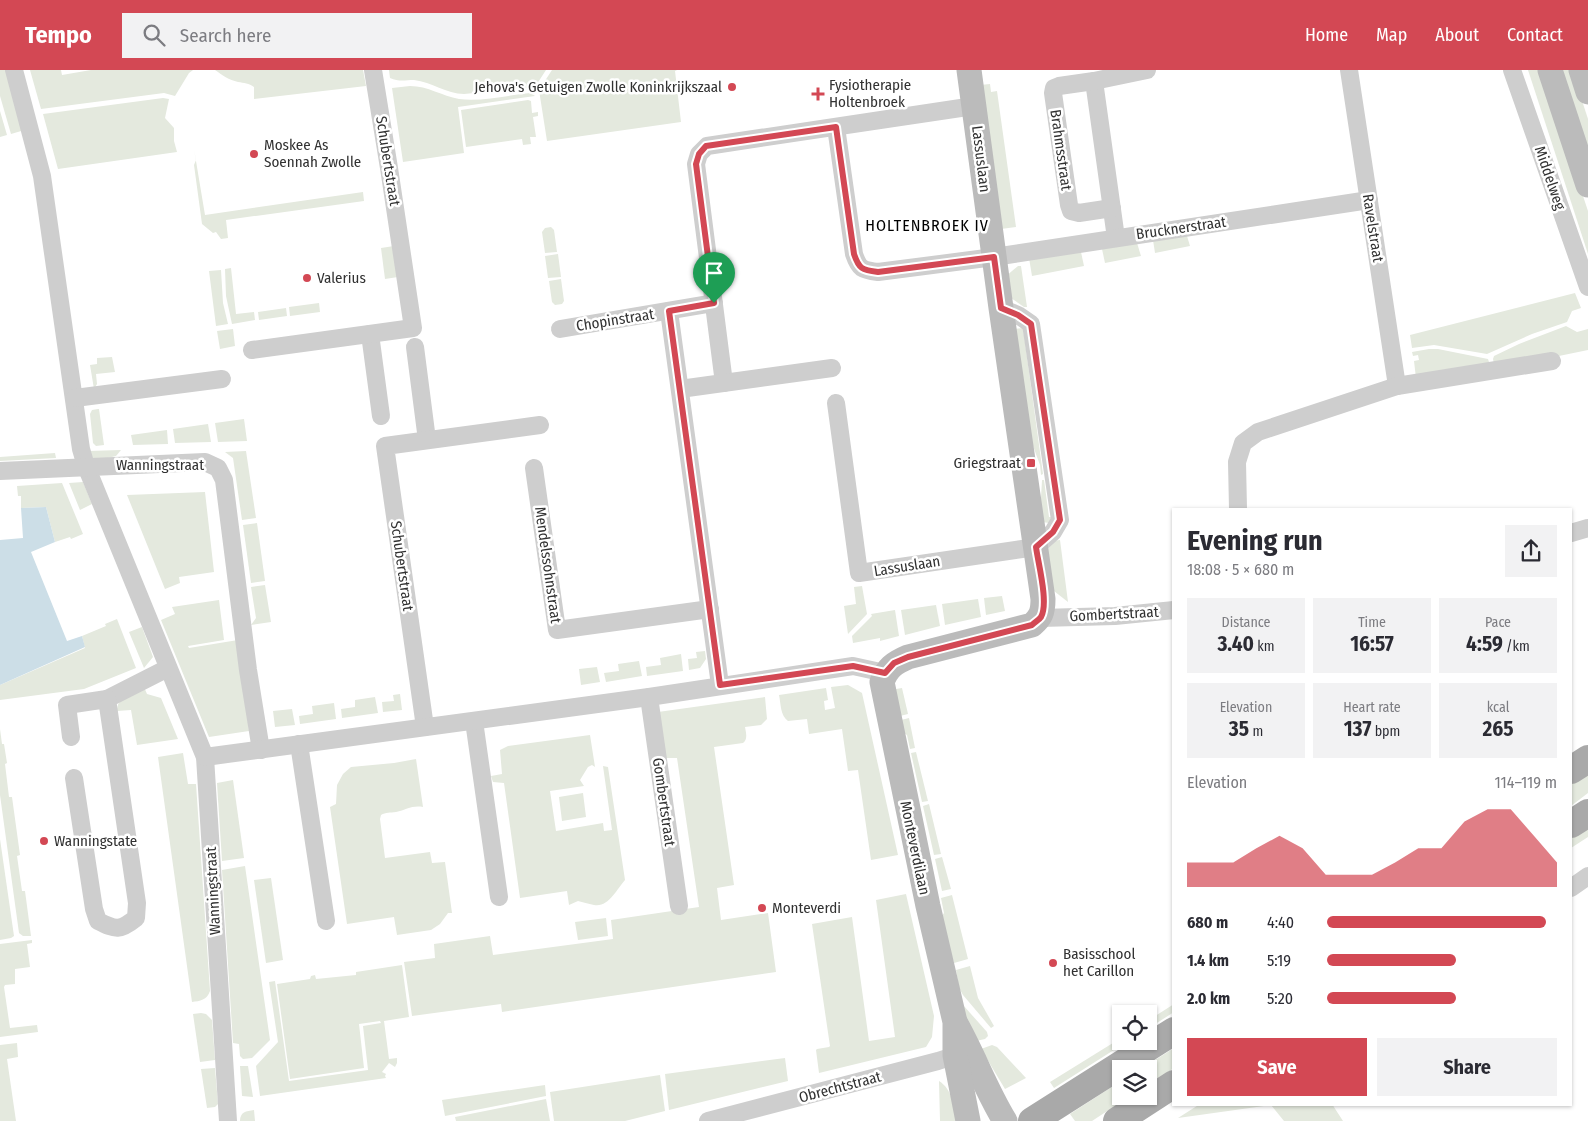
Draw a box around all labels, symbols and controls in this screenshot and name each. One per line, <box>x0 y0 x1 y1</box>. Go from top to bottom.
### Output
search box <box>122 13 472 58</box>
text: Tempo <box>25 21 92 49</box>
icon: search <box>140 21 168 49</box>
text: Search here <box>180 24 271 47</box>
text: Home <box>1305 24 1348 46</box>
text: Map <box>1376 24 1407 46</box>
text: About <box>1435 24 1479 46</box>
text: Contact <box>1507 24 1563 46</box>
place label: Fysiotherapie Holtenbroek <box>829 76 911 111</box>
place label: Jehova's Getuigen Zwolle Koninkrijkszaal <box>474 78 722 96</box>
marker: Jehova's Getuigen Zwolle Koninkrijkszaal <box>726 81 738 93</box>
marker: Fysiotherapie Holtenbroek <box>811 87 825 101</box>
street label: Brahmsstraat <box>1046 108 1076 192</box>
street label: Schubertstraat <box>372 115 404 207</box>
street label: Lassuslaan <box>968 125 994 193</box>
place label: Moskee As Soennah Zwolle <box>264 136 361 171</box>
street label: Middelweg <box>1531 144 1569 212</box>
marker: Moskee As Soennah Zwolle <box>248 148 260 160</box>
street label: Ravelstraat <box>1359 193 1387 263</box>
street label: Brucknerstraat <box>1135 213 1227 243</box>
district label: HOLTENBROEK IV <box>865 216 989 235</box>
pin <box>693 252 735 303</box>
icon: arrive <box>700 259 728 287</box>
place label: Valerius <box>317 269 366 287</box>
marker: Valerius <box>301 272 313 284</box>
street label: Chopinstraat <box>575 305 655 335</box>
place label: Griegstraat <box>953 454 1021 472</box>
street label: Wanningstraat <box>116 456 204 474</box>
marker: Griegstraat <box>1025 457 1037 469</box>
street label: Mendelssohnstraat <box>531 506 565 624</box>
street label: Schubertstraat <box>387 520 417 612</box>
text: Evening run <box>1187 524 1323 557</box>
button: share <box>1505 525 1557 577</box>
street label: Lassuslaan <box>872 552 942 580</box>
text: 18:08 · 5 × 680 m <box>1187 560 1294 579</box>
street label: Gombertstraat <box>1069 603 1159 625</box>
text: Distance <box>1222 614 1271 631</box>
text: Time <box>1358 614 1386 631</box>
text: Pace <box>1485 614 1511 631</box>
text: 3.40 <box>1217 631 1254 657</box>
text: 16:57 <box>1350 631 1394 657</box>
text: 4:59 <box>1466 631 1503 657</box>
text: km <box>1254 638 1275 655</box>
text: /km <box>1503 638 1530 655</box>
text: Elevation <box>1220 699 1272 716</box>
text: Heart rate <box>1343 699 1401 716</box>
text: kcal <box>1487 699 1509 716</box>
text: 35 <box>1229 716 1249 742</box>
text: 137 <box>1344 716 1371 742</box>
text: 265 <box>1483 716 1513 742</box>
text: m <box>1249 723 1263 740</box>
text: bpm <box>1371 723 1400 740</box>
street label: Gombertstraat <box>649 757 679 847</box>
text: Elevation <box>1187 773 1247 792</box>
text: 114–119 m <box>1494 773 1557 792</box>
street label: Monteverdilaan <box>896 799 934 897</box>
place label: Wanningstate <box>54 832 137 850</box>
marker: Wanningstate <box>38 835 50 847</box>
street label: Wanningstraat <box>202 846 224 936</box>
place label: Monteverdi <box>772 899 841 917</box>
marker: Monteverdi <box>756 902 768 914</box>
text: 680 m <box>1187 913 1228 932</box>
text: 4:40 <box>1267 913 1294 932</box>
place label: Basisschool het Carillon <box>1063 945 1135 980</box>
text: 1.4 km <box>1187 951 1229 970</box>
text: 5:19 <box>1267 951 1291 970</box>
marker: Basisschool het Carillon <box>1047 957 1059 969</box>
text: 2.0 km <box>1187 989 1230 1008</box>
text: 5:20 <box>1267 989 1293 1008</box>
map controls <box>1112 1005 1157 1105</box>
button: locate <box>1112 1005 1157 1050</box>
button: Save <box>1187 1038 1367 1096</box>
button: Share <box>1377 1038 1557 1096</box>
button: layers <box>1112 1060 1157 1105</box>
street label: Obrechtstraat <box>797 1067 883 1107</box>

